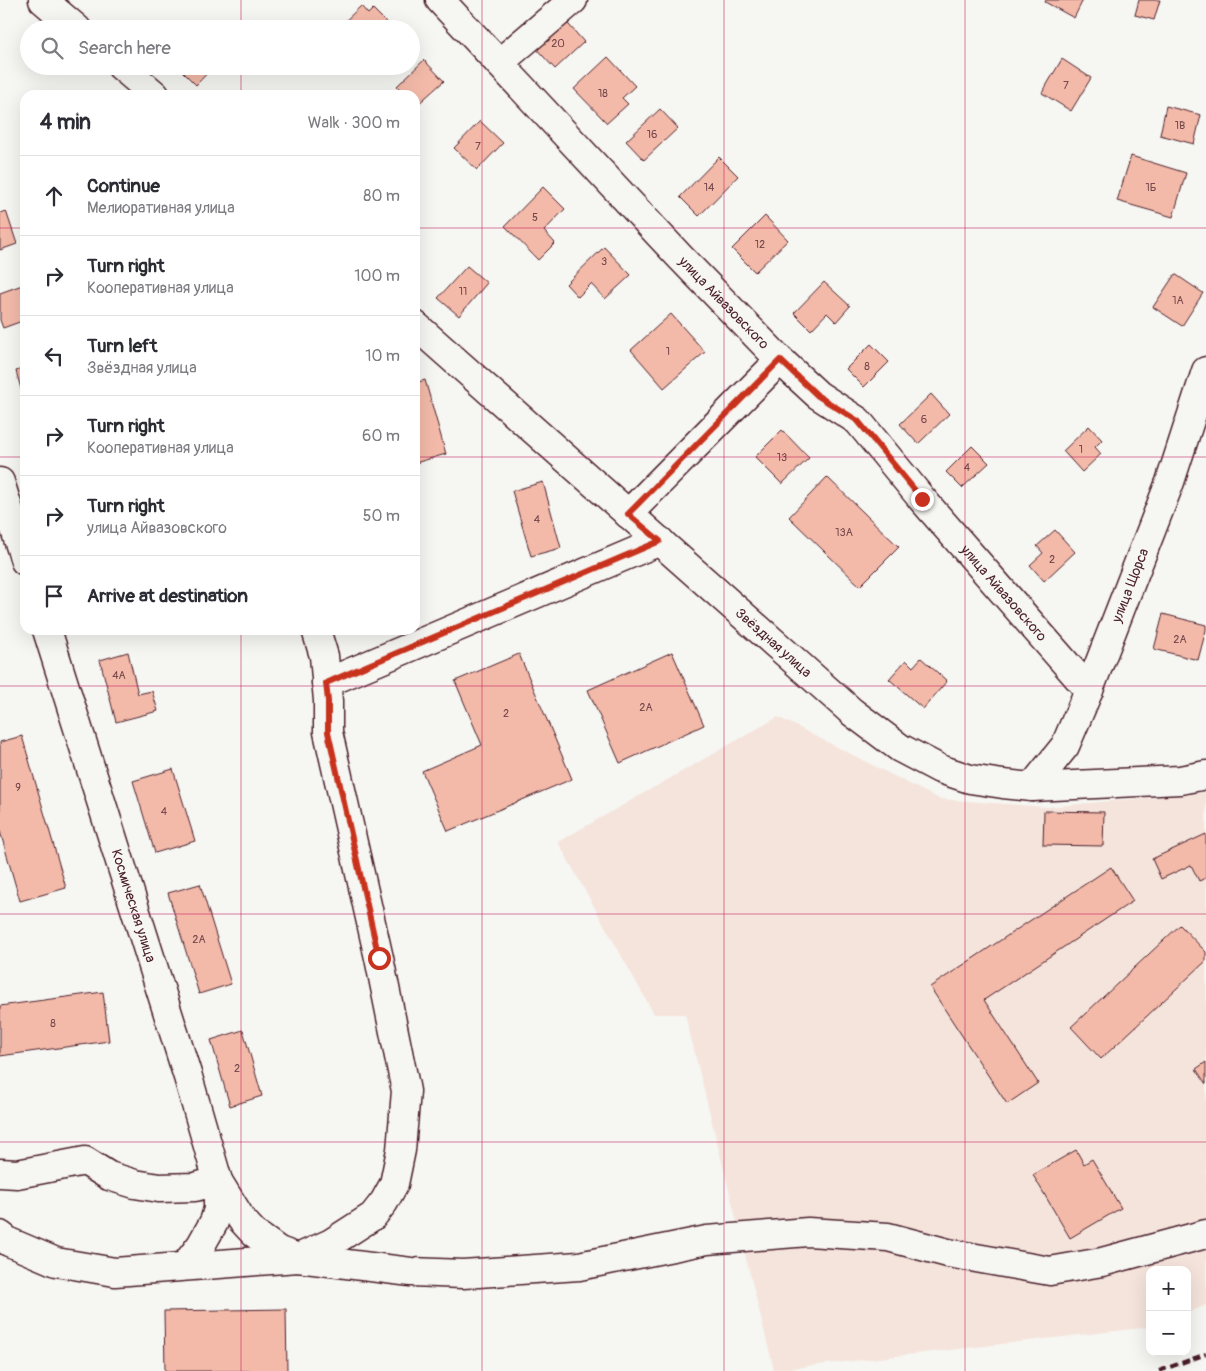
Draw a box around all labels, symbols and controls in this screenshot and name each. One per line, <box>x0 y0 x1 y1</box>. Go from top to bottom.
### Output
search box <box>20 20 420 75</box>
icon: search <box>38 34 66 62</box>
text: Search here <box>78 36 171 60</box>
house number: 20 <box>551 37 565 50</box>
house number: 7 <box>1063 79 1069 92</box>
house number: 18 <box>598 87 608 100</box>
text: 4 min <box>40 109 91 136</box>
text: Walk · 300 m <box>308 113 400 133</box>
house number: 1В <box>1175 119 1185 132</box>
house number: 16 <box>647 128 657 141</box>
house number: 7 <box>475 140 481 153</box>
text: Continue <box>87 174 160 198</box>
house number: 14 <box>704 181 715 194</box>
house number: 1Б <box>1146 181 1156 194</box>
icon: ahead <box>40 182 68 210</box>
text: 80 m <box>363 186 400 206</box>
text: Мелиоративная улица <box>87 198 235 218</box>
house number: 5 <box>532 211 538 224</box>
house number: 12 <box>755 238 765 251</box>
street label: улица Айвазовского <box>674 252 773 353</box>
text: Turn right <box>87 254 165 278</box>
house number: 3 <box>601 255 607 268</box>
icon: right <box>40 262 68 290</box>
text: 100 m <box>354 266 400 286</box>
text: Кооперативная улица <box>87 278 234 298</box>
house number: 11 <box>459 285 467 298</box>
house number: 1А <box>1172 294 1184 307</box>
text: Turn left <box>87 334 157 358</box>
icon: left <box>40 342 68 370</box>
house number: 1 <box>666 345 670 358</box>
text: 10 m <box>365 346 400 366</box>
text: Звёздная улица <box>87 358 197 378</box>
house number: 8 <box>864 360 870 373</box>
house number: 6 <box>921 413 927 426</box>
text: Turn right <box>87 414 165 438</box>
icon: right <box>40 422 68 450</box>
text: 60 m <box>362 426 400 446</box>
text: Кооперативная улица <box>87 438 234 458</box>
house number: 1 <box>1079 443 1083 456</box>
house number: 13 <box>777 451 787 464</box>
house number: 4 <box>964 461 971 474</box>
route end <box>911 488 934 511</box>
text: Turn right <box>87 494 165 518</box>
icon: right <box>40 502 68 530</box>
text: 50 m <box>363 506 400 526</box>
house number: 4 <box>534 513 541 526</box>
text: улица Айвазовского <box>87 518 227 538</box>
house number: 13А <box>835 526 853 539</box>
street label: улица Айвазовского <box>956 541 1051 645</box>
street label: улица Щорса <box>1108 546 1152 626</box>
house number: 2 <box>1049 553 1055 566</box>
icon: arrive <box>40 582 68 610</box>
text: Arrive at destination <box>87 584 248 608</box>
street label: Звёздная улица <box>732 605 815 681</box>
house number: 2А <box>1173 633 1187 646</box>
house number: 4А <box>112 669 126 682</box>
house number: 2А <box>639 701 653 714</box>
house number: 2 <box>503 707 509 720</box>
house number: 9 <box>15 781 21 794</box>
house number: 4 <box>161 805 168 818</box>
street label: Космическая улица <box>108 847 159 964</box>
house number: 2А <box>192 933 206 946</box>
route start <box>368 947 391 970</box>
house number: 8 <box>50 1017 56 1030</box>
house number: 2 <box>234 1062 240 1075</box>
map controls <box>1146 1266 1191 1356</box>
button: + <box>1146 1266 1191 1311</box>
button: − <box>1146 1311 1191 1356</box>

